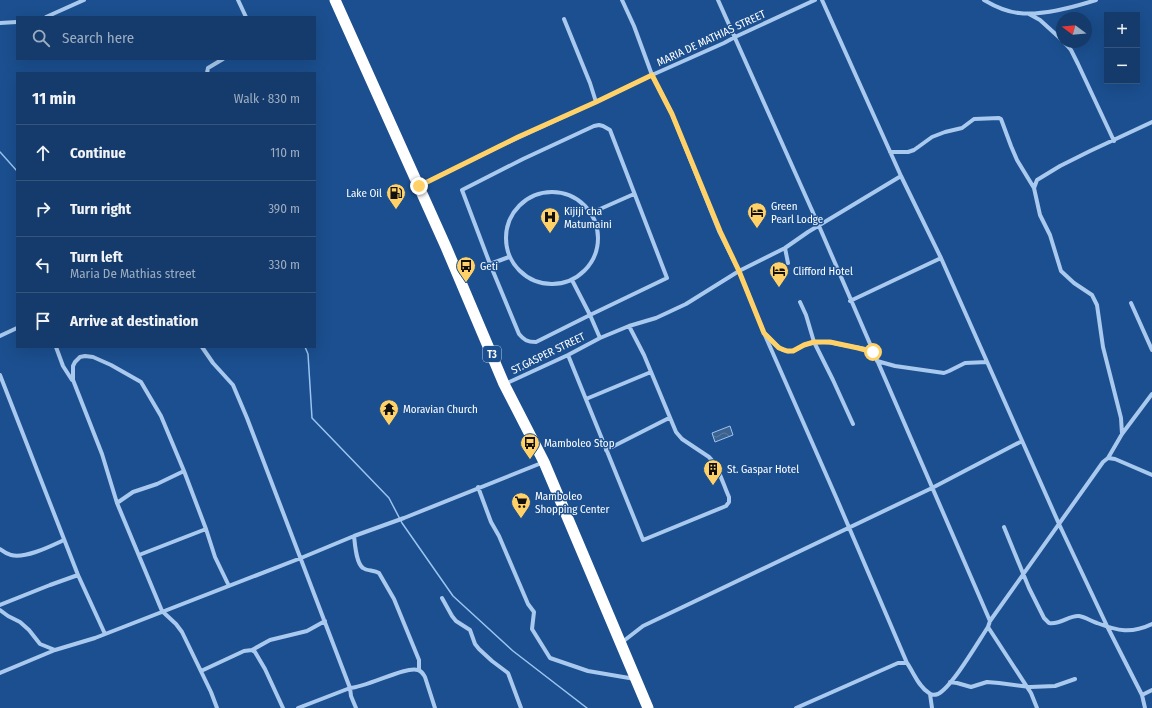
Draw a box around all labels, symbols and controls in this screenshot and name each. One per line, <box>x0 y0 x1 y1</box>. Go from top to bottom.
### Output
street label: MARIA DE MATHIAS STREET <box>655 7 768 69</box>
north arrow <box>1056 12 1092 48</box>
map controls <box>1104 12 1140 84</box>
button: + <box>1104 12 1140 48</box>
search box <box>16 16 316 60</box>
icon: search <box>30 27 52 49</box>
text: Search here <box>62 29 134 47</box>
button: − <box>1104 48 1140 84</box>
text: 11 min <box>32 88 76 109</box>
text: Walk · 830 m <box>234 91 300 106</box>
icon: ahead <box>32 142 54 164</box>
text: Continue <box>70 144 126 162</box>
text: 110 m <box>270 145 300 160</box>
route end <box>410 177 428 195</box>
fuel station icon: Lake Oil <box>385 182 407 210</box>
place label: Lake Oil <box>346 187 382 200</box>
icon: right <box>32 198 54 220</box>
text: Turn right <box>70 200 131 218</box>
place label: Green Pearl Lodge <box>771 200 823 226</box>
text: 390 m <box>268 201 300 216</box>
hotel icon: Green Pearl Lodge <box>746 201 768 229</box>
place label: Kijiji cha Matumaini <box>564 205 612 231</box>
hospital icon: Kijiji cha Matumaini <box>539 206 561 234</box>
text: Turn left <box>70 248 123 266</box>
icon: left <box>32 254 54 276</box>
bus stop icon: Geti <box>455 255 477 283</box>
text: 330 m <box>268 257 300 272</box>
place label: Geti <box>480 260 498 273</box>
hotel icon: Clifford Hotel <box>768 260 790 288</box>
place label: Clifford Hotel <box>793 265 853 278</box>
text: Maria De Mathias street <box>70 266 196 281</box>
icon: arrive <box>32 310 54 332</box>
text: Arrive at destination <box>70 312 198 330</box>
street label: ST.GASPER STREET <box>509 330 588 377</box>
route start <box>864 343 882 361</box>
road number: T3 <box>483 346 501 362</box>
temple icon: Moravian Church <box>378 398 400 426</box>
place label: Moravian Church <box>403 403 478 416</box>
bus stop icon: Mamboleo Stop <box>519 432 541 460</box>
place label: Mamboleo Stop <box>544 437 615 450</box>
building icon: St. Gaspar Hotel <box>702 458 724 486</box>
place label: St. Gaspar Hotel <box>727 463 799 476</box>
place label: Mamboleo Shopping Center <box>535 490 610 516</box>
supermarket icon: Mamboleo Shopping Center <box>510 491 532 519</box>

